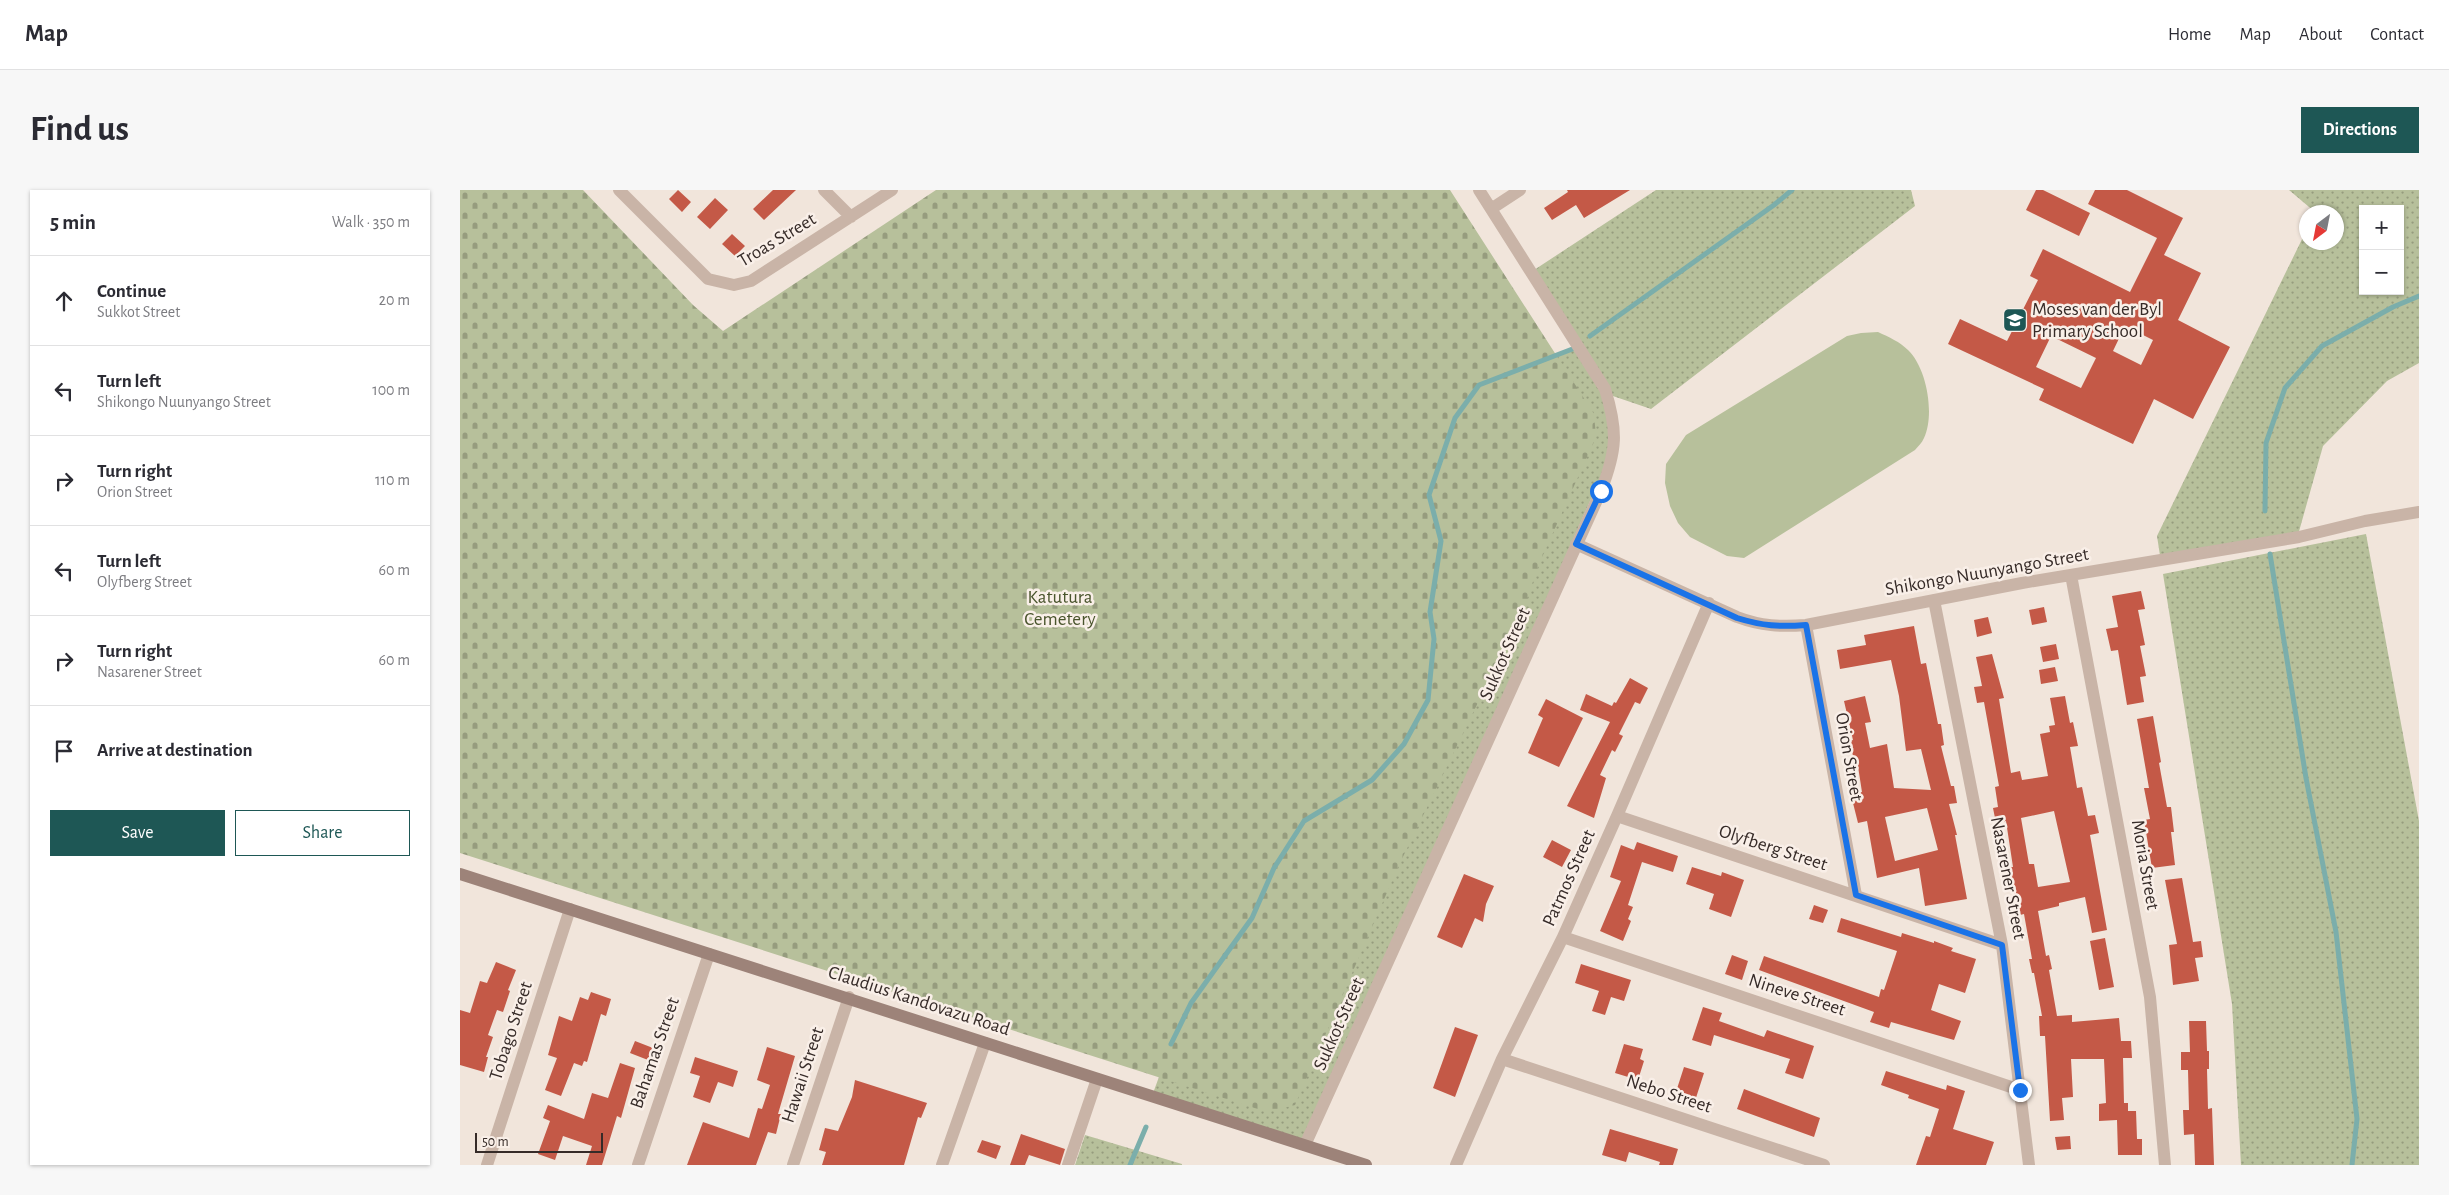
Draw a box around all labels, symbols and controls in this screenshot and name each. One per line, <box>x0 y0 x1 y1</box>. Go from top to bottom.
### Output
text: Map <box>25 22 68 46</box>
text: Home <box>2168 26 2211 44</box>
text: Map <box>2239 26 2271 44</box>
text: About <box>2299 26 2342 44</box>
text: Contact <box>2370 26 2424 44</box>
button: Directions <box>2301 107 2419 153</box>
text: Find us <box>30 112 129 147</box>
north arrow <box>2299 205 2344 250</box>
map controls <box>2359 205 2404 295</box>
button: + <box>2359 205 2404 250</box>
street label: Troas Street <box>735 209 819 271</box>
text: 5 min <box>50 212 96 233</box>
text: Walk · 350 m <box>332 214 410 230</box>
button: − <box>2359 250 2404 295</box>
text: Continue <box>97 282 166 301</box>
icon: ahead <box>50 287 78 315</box>
text: 20 m <box>379 292 410 308</box>
place label: Moses van der Byl Primary School <box>2032 300 2162 341</box>
text: Sukkot Street <box>97 304 180 320</box>
school or university icon: Moses van der Byl Primary School <box>2002 307 2028 333</box>
text: Turn left <box>97 372 161 391</box>
icon: left <box>50 377 78 405</box>
text: 100 m <box>372 382 410 398</box>
text: Shikongo Nuunyango Street <box>97 394 271 410</box>
text: Turn right <box>97 462 172 481</box>
icon: right <box>50 467 78 495</box>
text: 110 m <box>375 472 410 488</box>
route start <box>1590 480 1613 503</box>
text: Orion Street <box>97 484 172 500</box>
street label: Shikongo Nuunyango Street <box>1884 545 2090 599</box>
text: Turn left <box>97 552 161 571</box>
icon: left <box>50 557 78 585</box>
text: 60 m <box>379 562 410 578</box>
text: Olyfberg Street <box>97 574 192 590</box>
park label: Katutura Cemetery <box>1024 588 1096 629</box>
street label: Sukkot Street <box>1476 605 1534 703</box>
text: Turn right <box>97 642 172 661</box>
icon: right <box>50 647 78 675</box>
text: 60 m <box>379 652 410 668</box>
text: Nasarener Street <box>97 664 202 680</box>
street label: Orion Street <box>1832 711 1866 803</box>
icon: arrive <box>50 737 78 765</box>
text: Arrive at destination <box>97 741 253 760</box>
button: Save <box>50 810 225 856</box>
button: Share <box>235 810 410 856</box>
street label: Nasarener Street <box>1987 815 2029 941</box>
street label: Moria Street <box>2128 818 2162 912</box>
street label: Olyfberg Street <box>1716 822 1830 874</box>
street label: Patmos Street <box>1539 827 1599 929</box>
street label: Claudius Kandovazu Road <box>826 963 1012 1039</box>
street label: Nineve Street <box>1746 970 1848 1020</box>
street label: Sukkot Street <box>1310 975 1368 1073</box>
street label: Tobago Street <box>486 979 536 1083</box>
street label: Bahamas Street <box>627 995 683 1111</box>
street label: Hawaii Street <box>779 1025 827 1125</box>
street label: Nebo Street <box>1624 1071 1714 1117</box>
route end <box>2009 1079 2032 1102</box>
scale bar <box>475 1130 602 1153</box>
text: 50 m <box>482 1135 509 1149</box>

